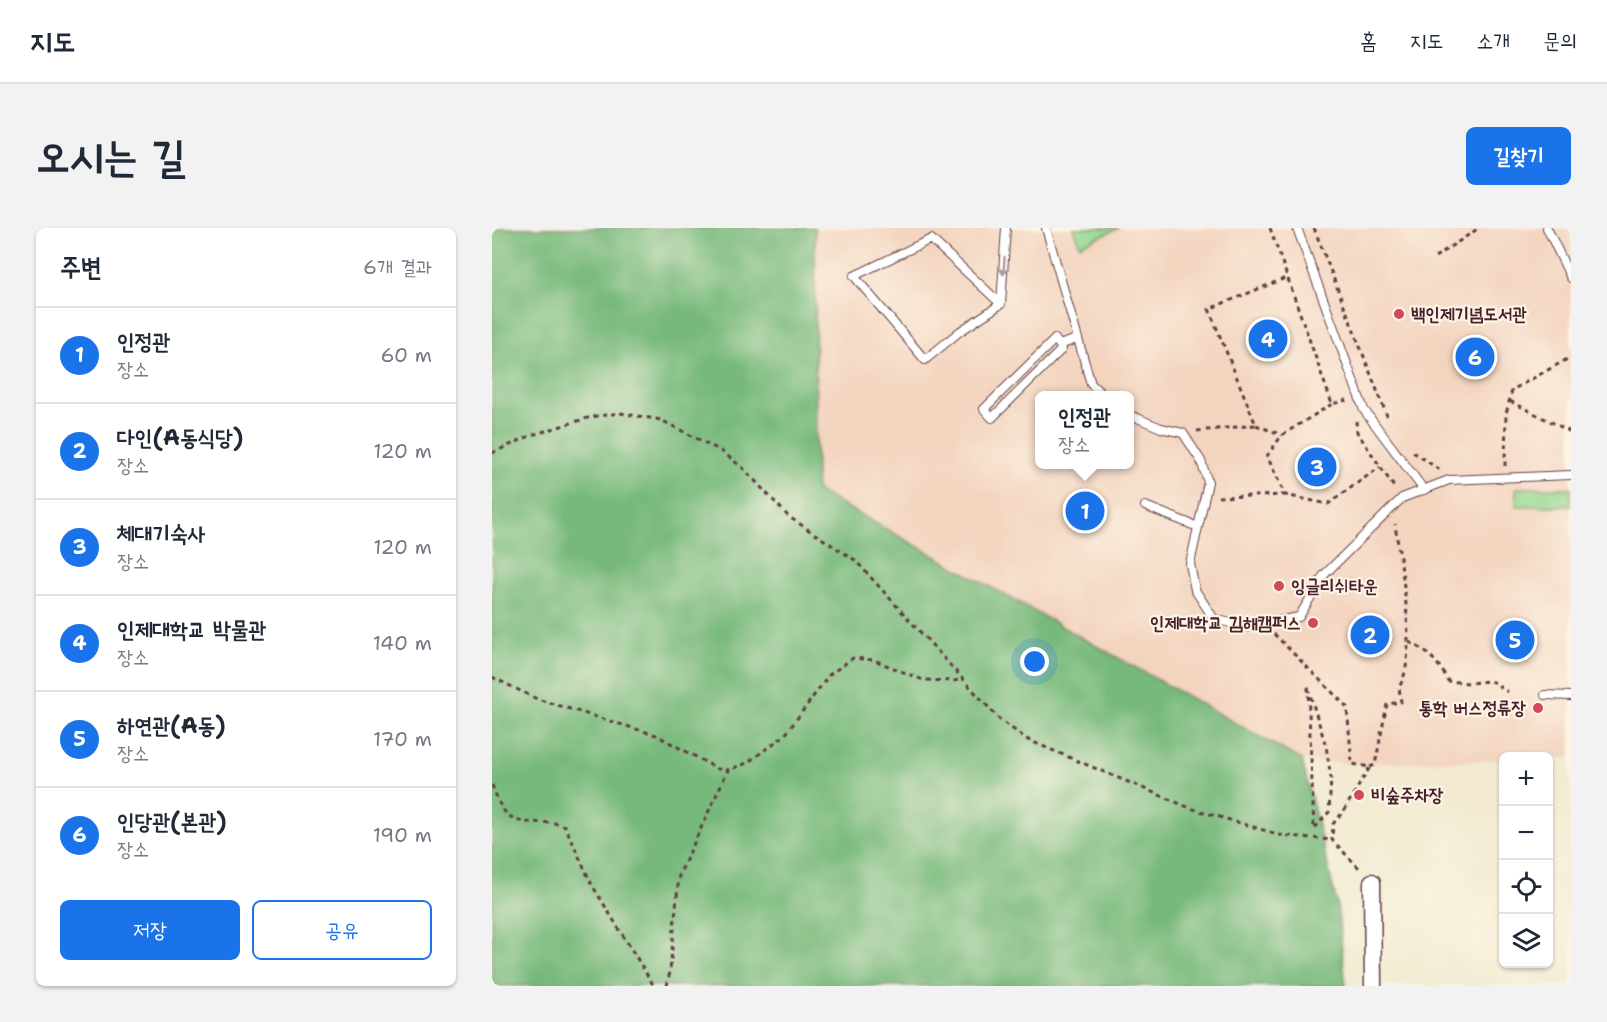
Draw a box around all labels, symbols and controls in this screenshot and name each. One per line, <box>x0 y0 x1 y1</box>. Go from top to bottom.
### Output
text: 지도 <box>30 22 75 60</box>
text: 홈 <box>1360 27 1377 55</box>
text: 지도 <box>1410 27 1443 55</box>
text: 소개 <box>1476 27 1510 55</box>
text: 문의 <box>1543 27 1577 55</box>
button: 길찾기 <box>1466 127 1571 185</box>
text: 오시는 길 <box>36 128 186 184</box>
text: 주변 <box>60 249 102 284</box>
text: 6개 결과 <box>363 254 432 280</box>
one-way arrow <box>998 255 1009 275</box>
place label: 백인제기념도서관 <box>1411 302 1527 326</box>
marker: 백인제기념도서관 <box>1392 307 1406 321</box>
pin: 4 <box>1248 316 1288 362</box>
text: 인정관 <box>117 327 170 356</box>
pin: 6 <box>1456 334 1494 380</box>
text: 1 <box>75 342 84 368</box>
text: 60 m <box>380 342 432 368</box>
text: 장소 <box>117 356 149 382</box>
popup <box>1035 391 1134 469</box>
text: 인정관 <box>1058 402 1111 431</box>
text: 다인(A동식당) <box>117 423 243 452</box>
text: 장소 <box>1058 431 1090 457</box>
text: 2 <box>73 438 87 464</box>
text: 120 m <box>373 438 432 464</box>
pin: 3 <box>1298 444 1336 490</box>
text: 장소 <box>117 452 149 478</box>
pin: 1 <box>1066 488 1104 534</box>
text: 체대기숙사 <box>117 519 206 548</box>
text: 3 <box>73 534 87 560</box>
text: 120 m <box>373 534 432 560</box>
text: 장소 <box>117 548 149 574</box>
place label: 잉글리쉬타운 <box>1291 574 1378 598</box>
marker: 잉글리쉬타운 <box>1272 579 1286 593</box>
place label: 인제대학교 김해캠퍼스 <box>1150 611 1301 635</box>
pin: 2 <box>1350 612 1390 658</box>
text: 인제대학교 박물관 <box>117 615 266 644</box>
marker: 인제대학교 김해캠퍼스 <box>1306 616 1320 630</box>
pin: 5 <box>1496 618 1534 662</box>
text: 4 <box>73 630 87 656</box>
text: 140 m <box>373 630 432 656</box>
text: 장소 <box>117 644 149 670</box>
your location <box>1020 647 1049 676</box>
place label: 통학 버스정류장 <box>1418 696 1527 720</box>
marker: 통학 버스정류장 <box>1531 701 1545 715</box>
text: 하연관(A동) <box>117 711 226 740</box>
text: 5 <box>73 726 86 752</box>
text: 170 m <box>373 726 432 752</box>
text: 장소 <box>117 740 149 766</box>
map controls <box>1499 752 1553 968</box>
button: + <box>1499 752 1553 806</box>
place label: 비숲주차장 <box>1371 783 1444 807</box>
marker: 비숲주차장 <box>1352 788 1366 802</box>
button: − <box>1499 806 1553 860</box>
text: 인당관(본관) <box>117 807 227 836</box>
text: 6 <box>73 822 87 848</box>
text: 190 m <box>373 822 432 848</box>
text: 장소 <box>117 836 149 862</box>
button: locate <box>1499 860 1553 914</box>
button: 저장 <box>60 900 240 960</box>
button: 공유 <box>252 900 432 960</box>
button: layers <box>1499 914 1553 968</box>

